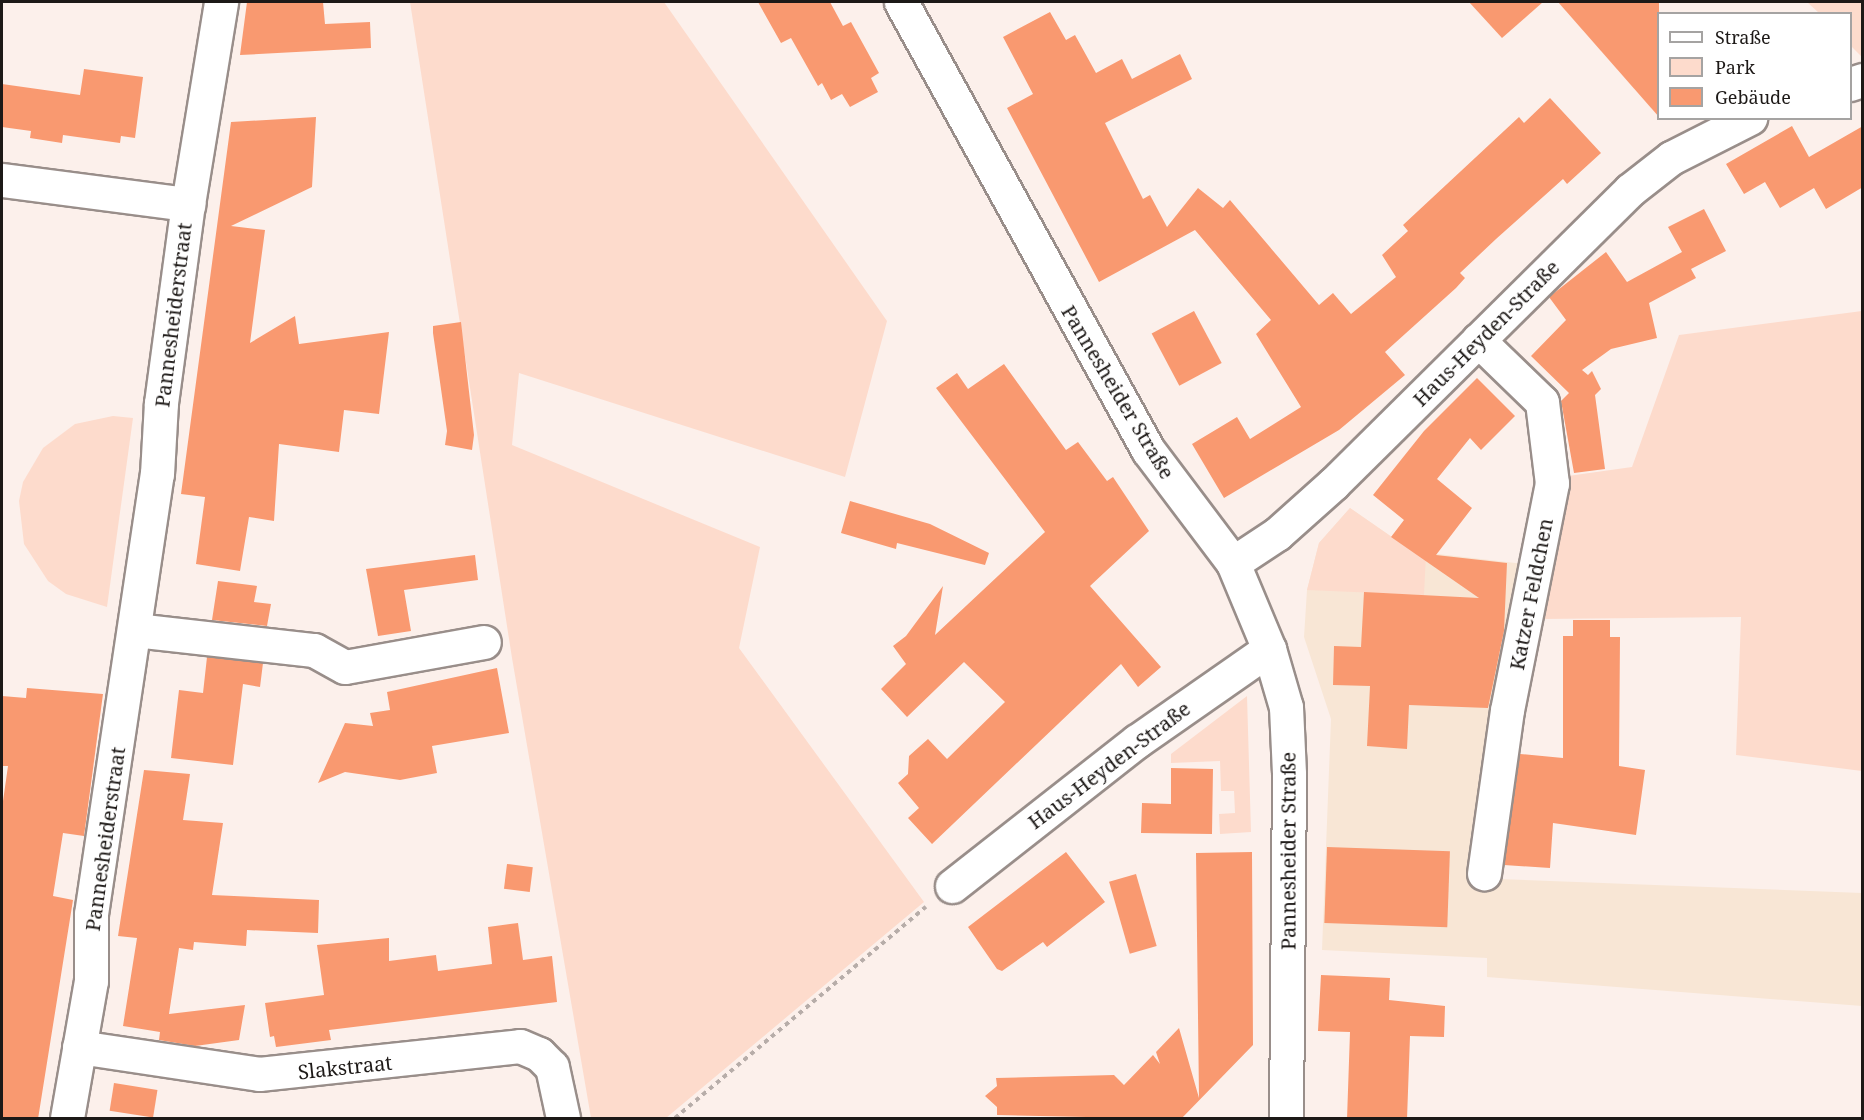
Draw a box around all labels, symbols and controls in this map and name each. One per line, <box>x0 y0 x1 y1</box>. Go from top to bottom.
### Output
legend <box>1657 12 1852 120</box>
text: Straße <box>1715 25 1771 49</box>
text: Park <box>1715 55 1755 79</box>
text: Gebäude <box>1715 85 1791 109</box>
street label: Pannesheiderstraat <box>150 221 196 409</box>
street label: Haus-Heyden-Straße <box>1408 255 1564 411</box>
street label: Pannesheider Straße <box>1057 301 1179 483</box>
street label: Katzer Feldchen <box>1505 516 1557 672</box>
street label: Haus-Heyden-Straße <box>1023 696 1195 834</box>
street label: Pannesheiderstraat <box>80 745 130 933</box>
street label: Pannesheider Straße <box>1276 752 1300 950</box>
street label: Slakstraat <box>297 1050 393 1084</box>

